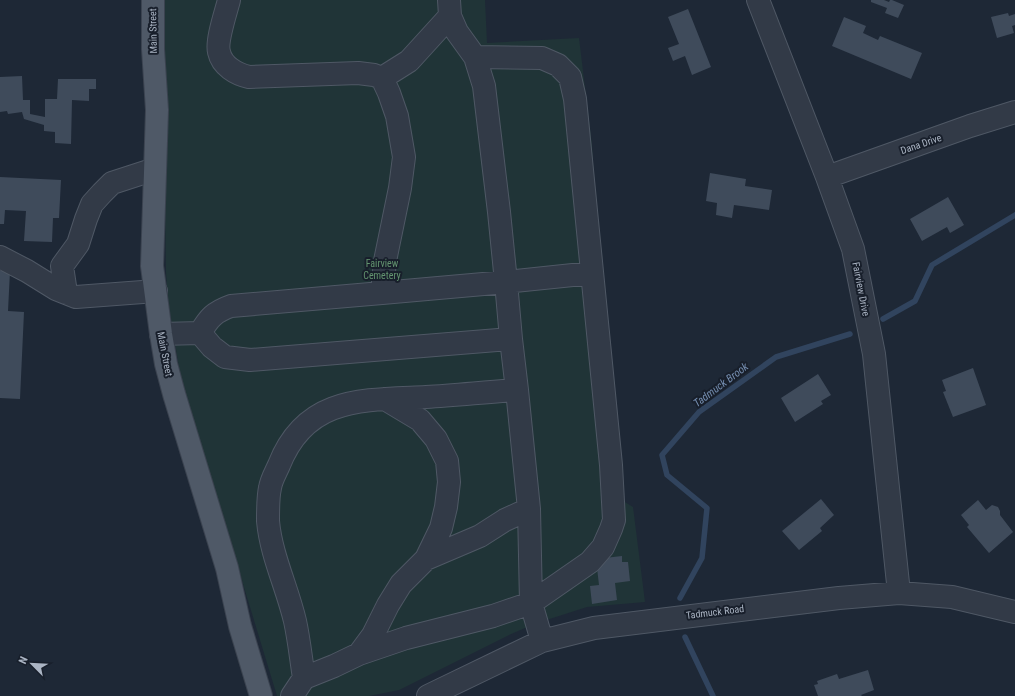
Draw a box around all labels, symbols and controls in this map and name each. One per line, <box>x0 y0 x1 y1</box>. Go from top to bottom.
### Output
street label: Main Street <box>147 8 159 54</box>
street label: Dana Drive <box>899 132 943 156</box>
park label: Fairview Cemetery <box>363 258 401 281</box>
street label: Fairview Drive <box>850 261 872 317</box>
street label: Main Street <box>155 331 175 377</box>
water label: Tadmuck Brook <box>691 360 751 410</box>
street label: Tadmuck Road <box>685 603 745 621</box>
north arrow <box>12 644 52 684</box>
text: N <box>16 654 31 666</box>

